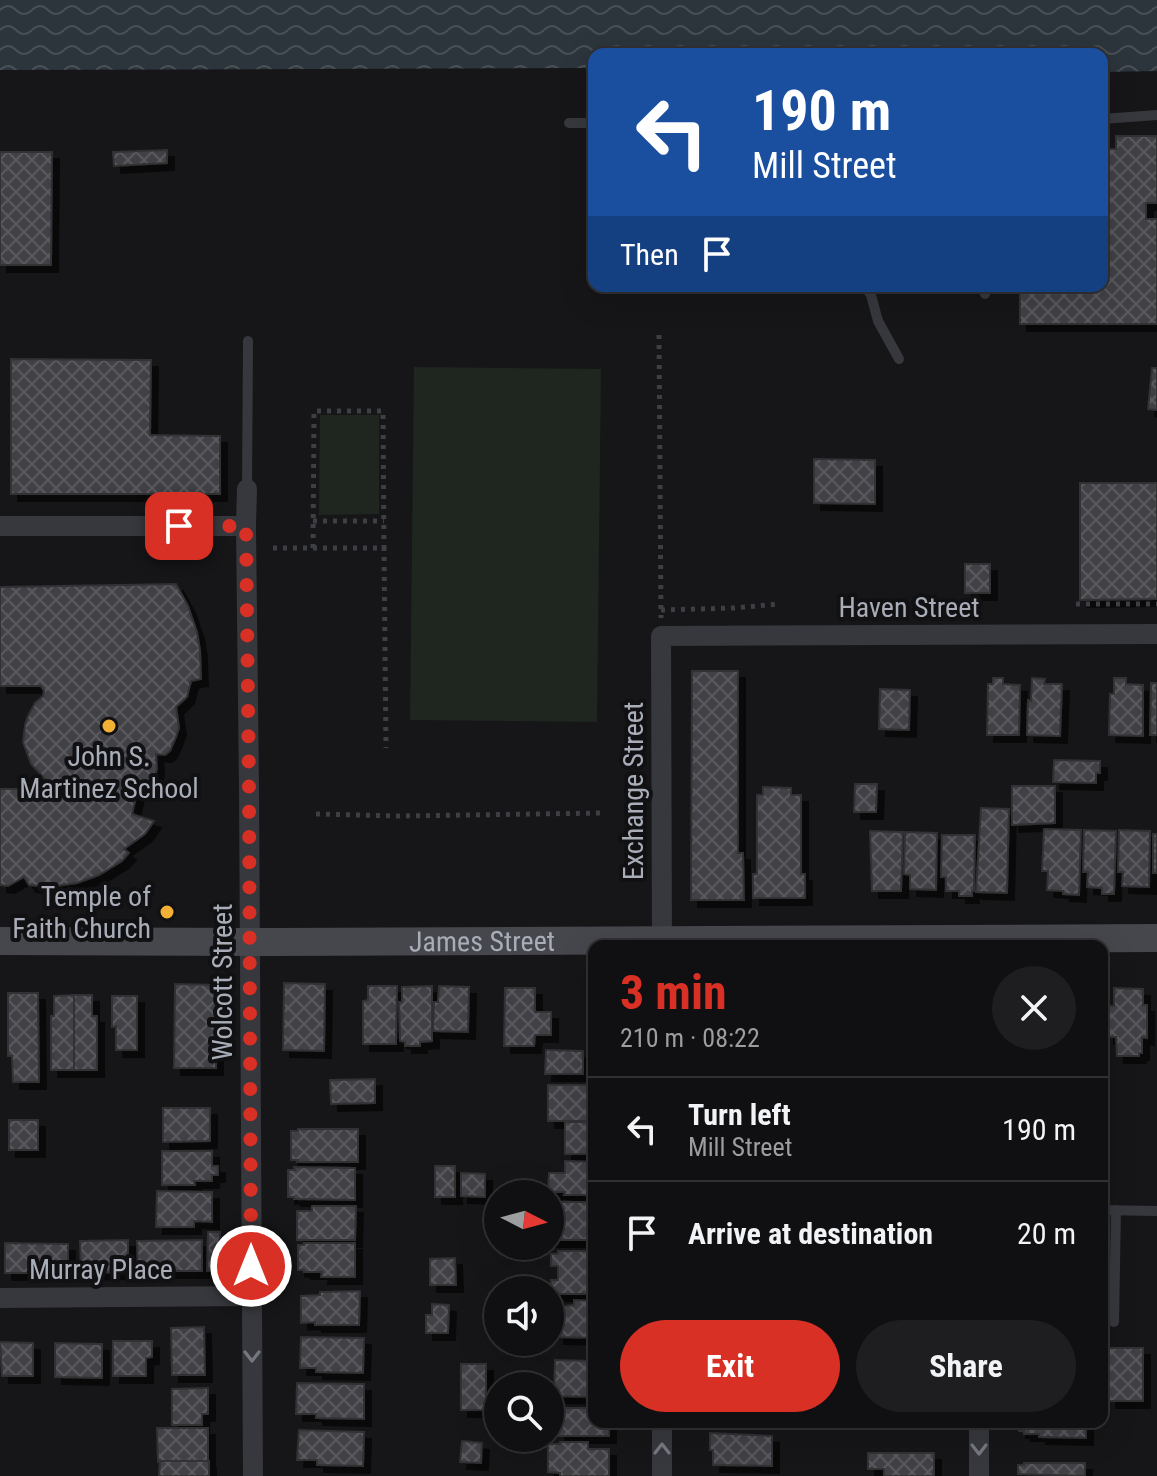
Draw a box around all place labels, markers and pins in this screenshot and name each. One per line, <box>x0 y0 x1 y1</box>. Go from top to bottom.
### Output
pin <box>145 492 213 560</box>
marker: John S. Martinez School <box>100 717 118 735</box>
place label: John S. Martinez School <box>19 740 199 805</box>
place label: Temple of Faith Church <box>12 880 151 945</box>
marker: Temple of Faith Church <box>158 903 176 921</box>

